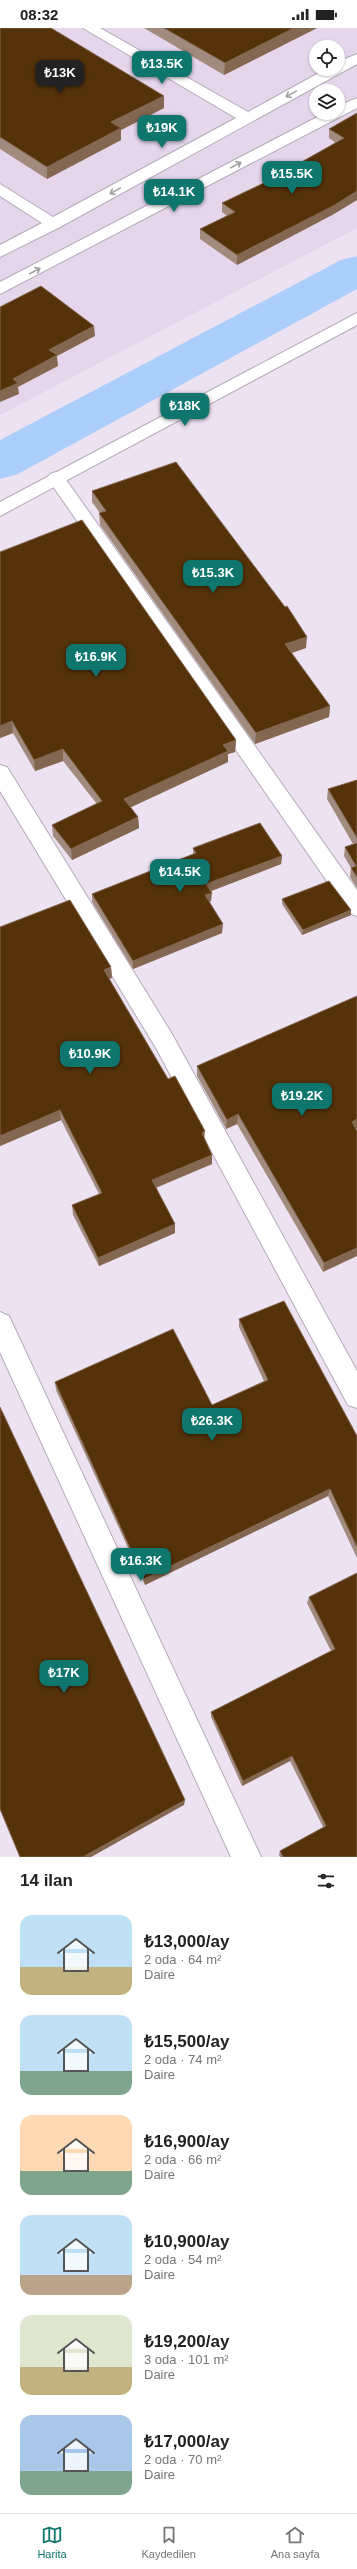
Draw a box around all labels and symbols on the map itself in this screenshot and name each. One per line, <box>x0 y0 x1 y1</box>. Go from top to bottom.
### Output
pin: ₺13.5K <box>129 51 195 85</box>
pin: ₺13K <box>36 60 84 94</box>
one-way arrow <box>285 91 297 99</box>
pin: ₺19K <box>138 115 186 149</box>
one-way arrow <box>230 161 242 168</box>
pin: ₺15.5K <box>259 161 325 195</box>
pin: ₺14.1K <box>141 179 207 213</box>
one-way arrow <box>109 187 121 195</box>
one-way arrow <box>28 267 40 274</box>
pin: ₺18K <box>161 393 209 427</box>
pin: ₺15.3K <box>180 560 246 594</box>
pin: ₺16.9K <box>63 644 129 678</box>
pin: ₺14.5K <box>147 859 213 893</box>
pin: ₺10.9K <box>57 1041 123 1075</box>
pin: ₺19.2K <box>269 1083 335 1117</box>
pin: ₺26.3K <box>179 1408 245 1442</box>
pin: ₺16.3K <box>108 1548 174 1582</box>
pin: ₺17K <box>40 1660 88 1694</box>

